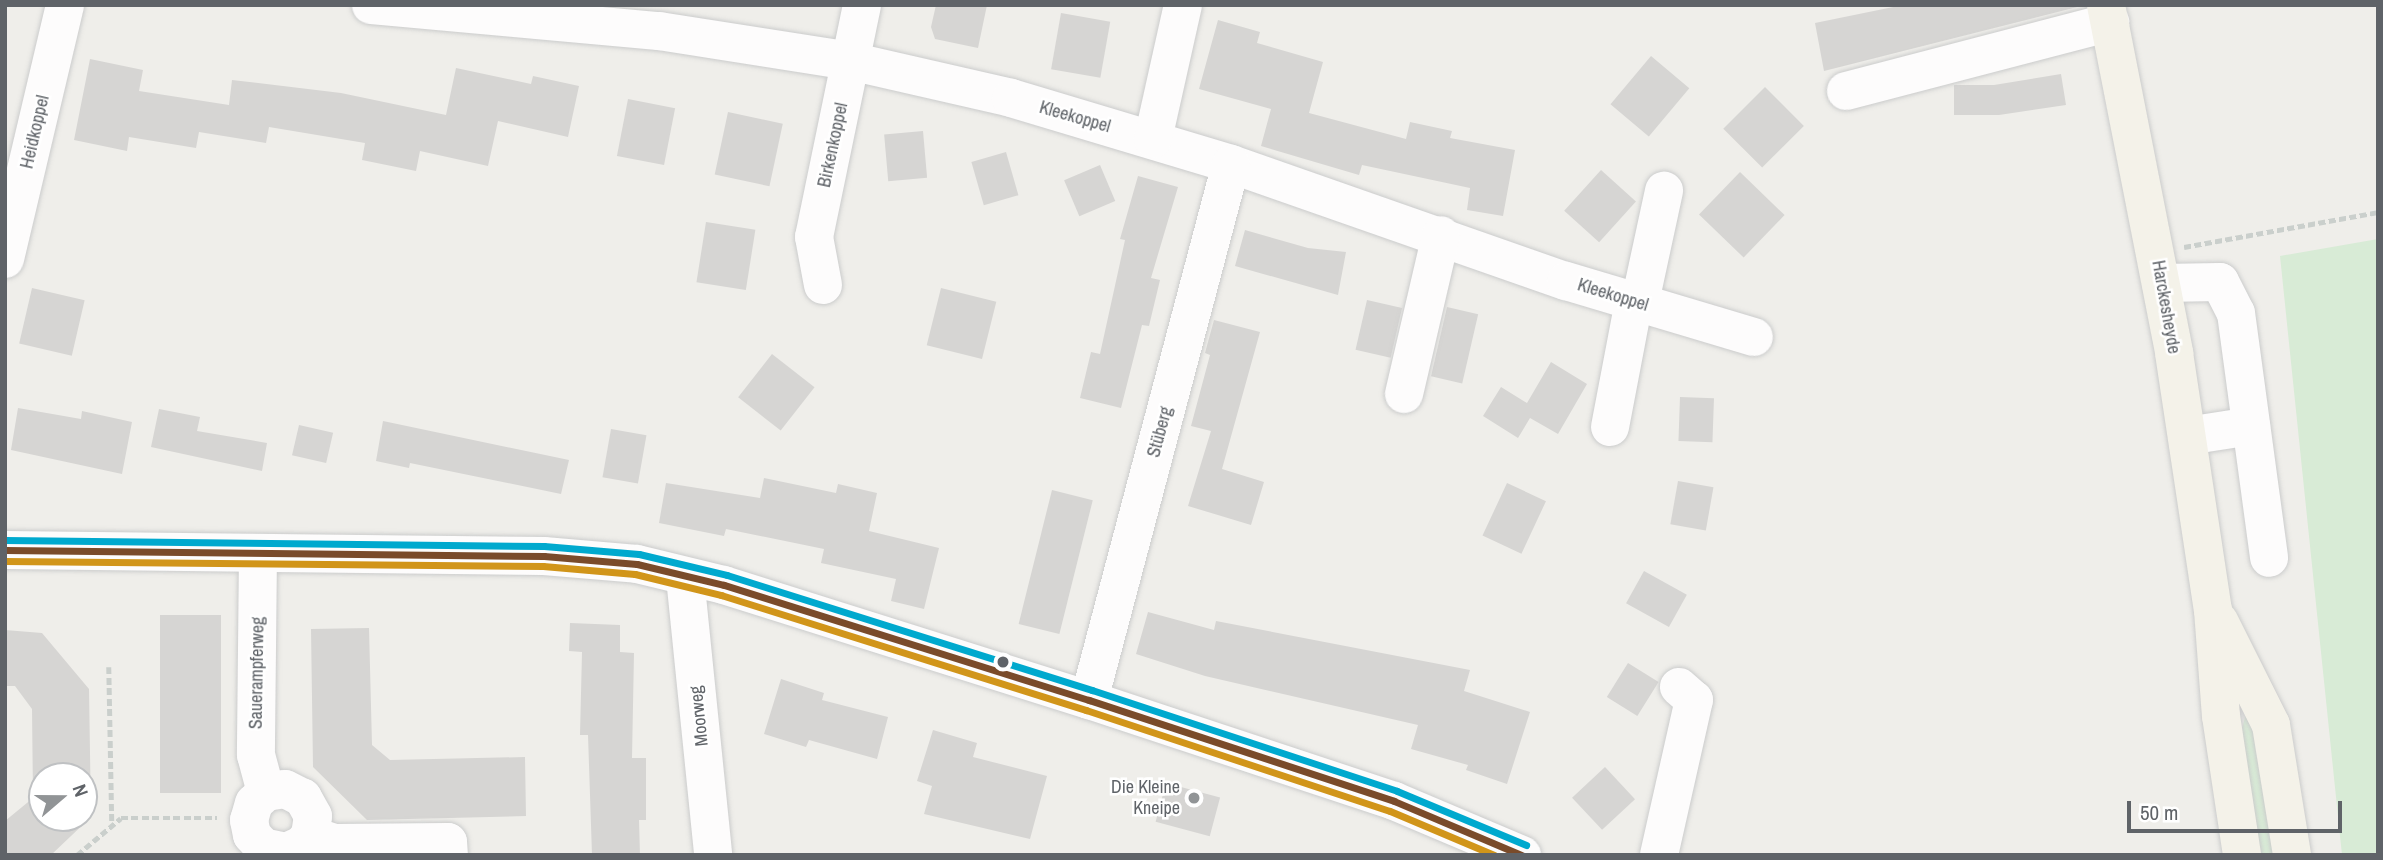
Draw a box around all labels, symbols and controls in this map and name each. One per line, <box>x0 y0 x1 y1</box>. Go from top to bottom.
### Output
street label: Heidkoppel <box>16 93 54 171</box>
street label: Kleekoppel <box>1037 97 1113 137</box>
street label: Birkenkoppel <box>813 101 853 189</box>
street label: Harckesheyde <box>2147 259 2185 355</box>
street label: Kleekoppel <box>1575 274 1651 316</box>
street label: Stüberg <box>1143 404 1177 460</box>
street label: Sauerampferweg <box>245 617 269 729</box>
unlabelled marker <box>996 655 1010 669</box>
street label: Moorweg <box>685 685 713 747</box>
north arrow <box>28 762 98 832</box>
place label: Die Kleine Kneipe <box>1111 777 1180 820</box>
text: N <box>67 781 95 800</box>
scale bar <box>2131 786 2346 830</box>
marker: Die Kleine Kneipe <box>1186 790 1202 806</box>
text: 50 m <box>2140 798 2178 827</box>

